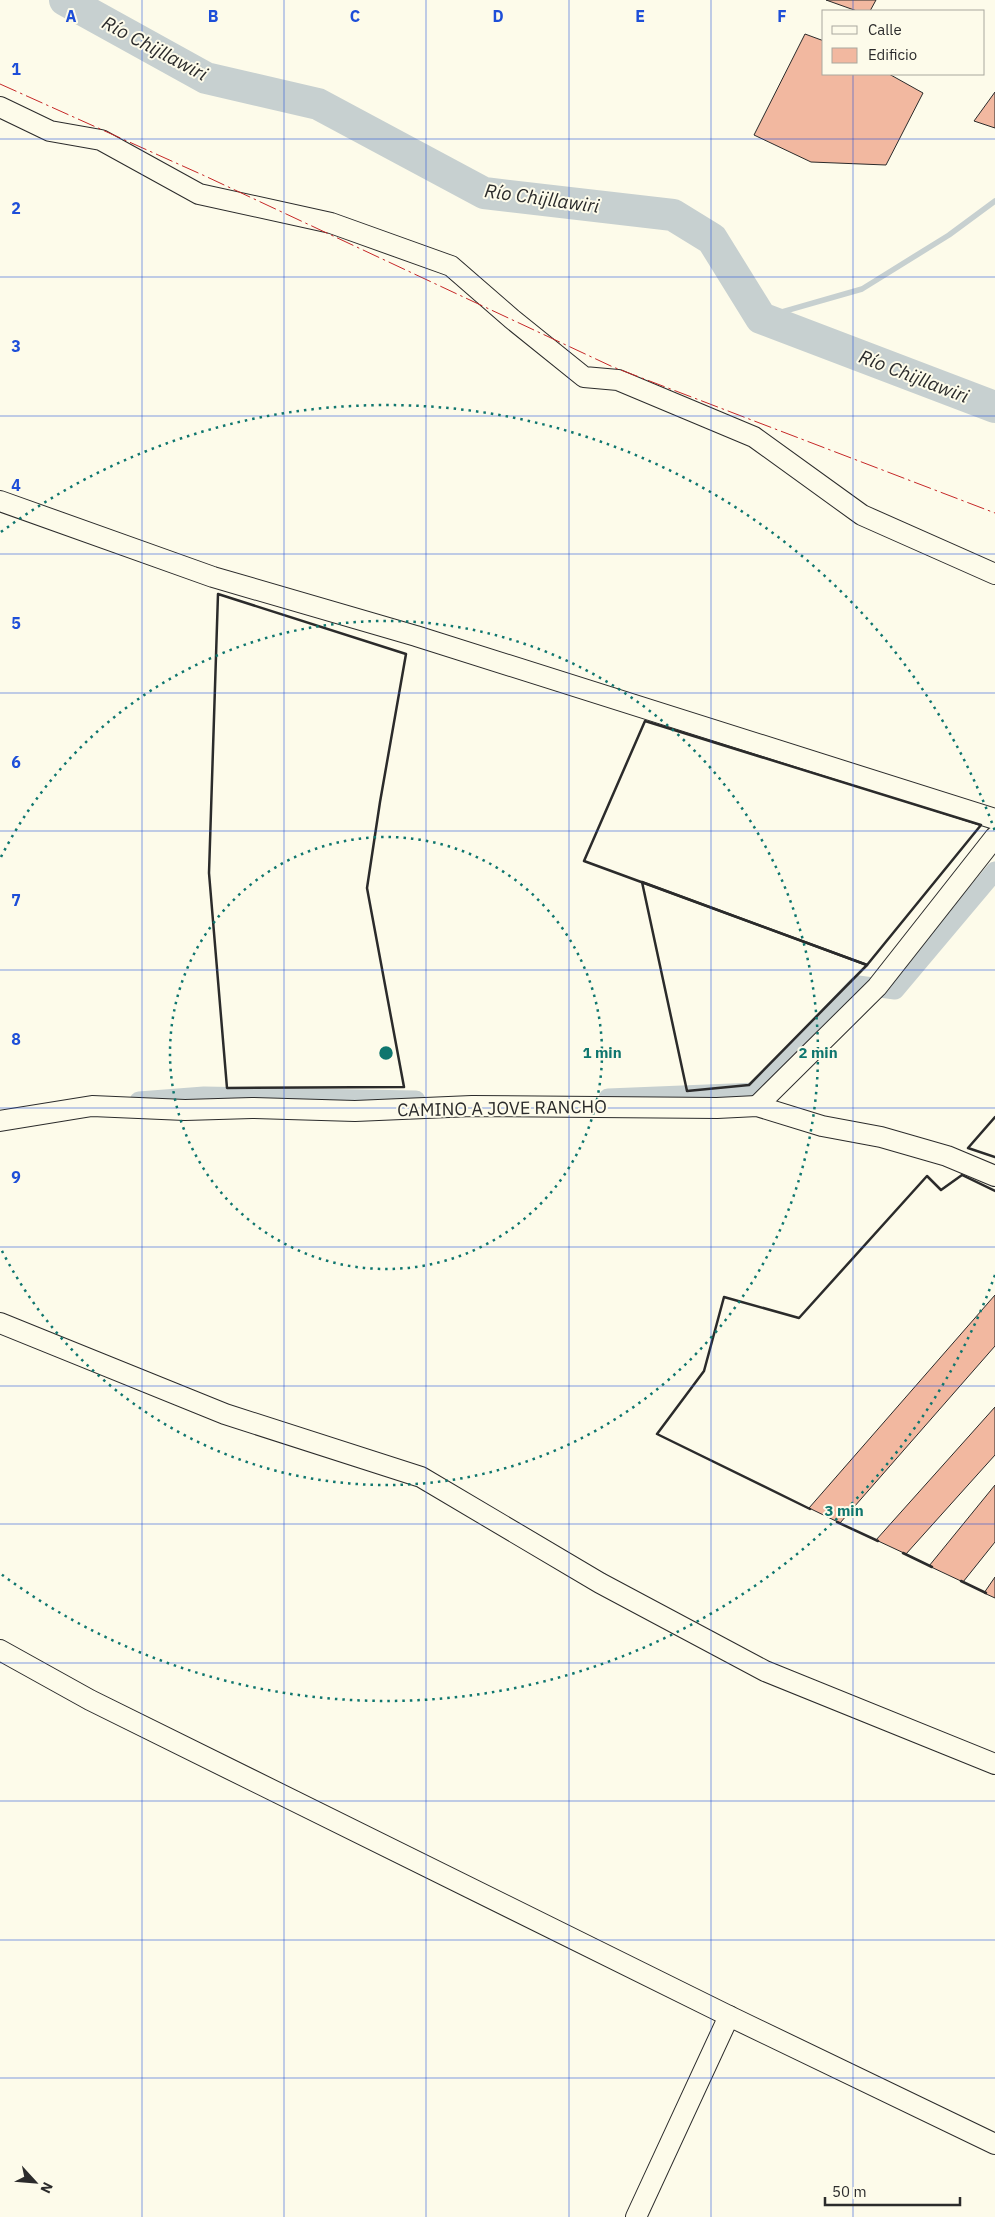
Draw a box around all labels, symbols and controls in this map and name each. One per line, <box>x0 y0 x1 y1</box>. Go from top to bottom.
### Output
text: A <box>66 6 77 26</box>
text: B <box>208 6 219 26</box>
text: C <box>350 6 360 26</box>
text: D <box>492 6 504 26</box>
text: E <box>635 6 645 26</box>
text: F <box>777 6 787 26</box>
water label: Río Chijllawiri <box>98 10 213 86</box>
legend <box>822 10 985 75</box>
text: Calle <box>868 20 902 39</box>
text: Edificio <box>868 45 917 64</box>
text: 1 <box>11 59 21 79</box>
water label: Río Chijllawiri <box>483 178 602 218</box>
text: 2 <box>11 198 21 218</box>
text: 3 <box>11 336 21 356</box>
water label: Río Chijllawiri <box>856 344 973 408</box>
text: 4 <box>11 475 21 495</box>
text: 5 <box>11 613 21 633</box>
text: 6 <box>11 752 21 772</box>
text: 7 <box>11 890 21 910</box>
text: 8 <box>11 1029 21 1049</box>
text: 1 min <box>582 1043 622 1062</box>
text: 2 min <box>798 1043 838 1062</box>
centre of rings <box>377 1044 395 1062</box>
street label: CAMINO A JOVE RANCHO <box>397 1095 607 1121</box>
text: 9 <box>11 1167 21 1187</box>
text: 3 min <box>824 1501 864 1520</box>
north arrow <box>10 2157 60 2207</box>
scale bar <box>825 2174 960 2206</box>
text: N <box>36 2179 57 2196</box>
text: 50 m <box>832 2182 867 2201</box>

